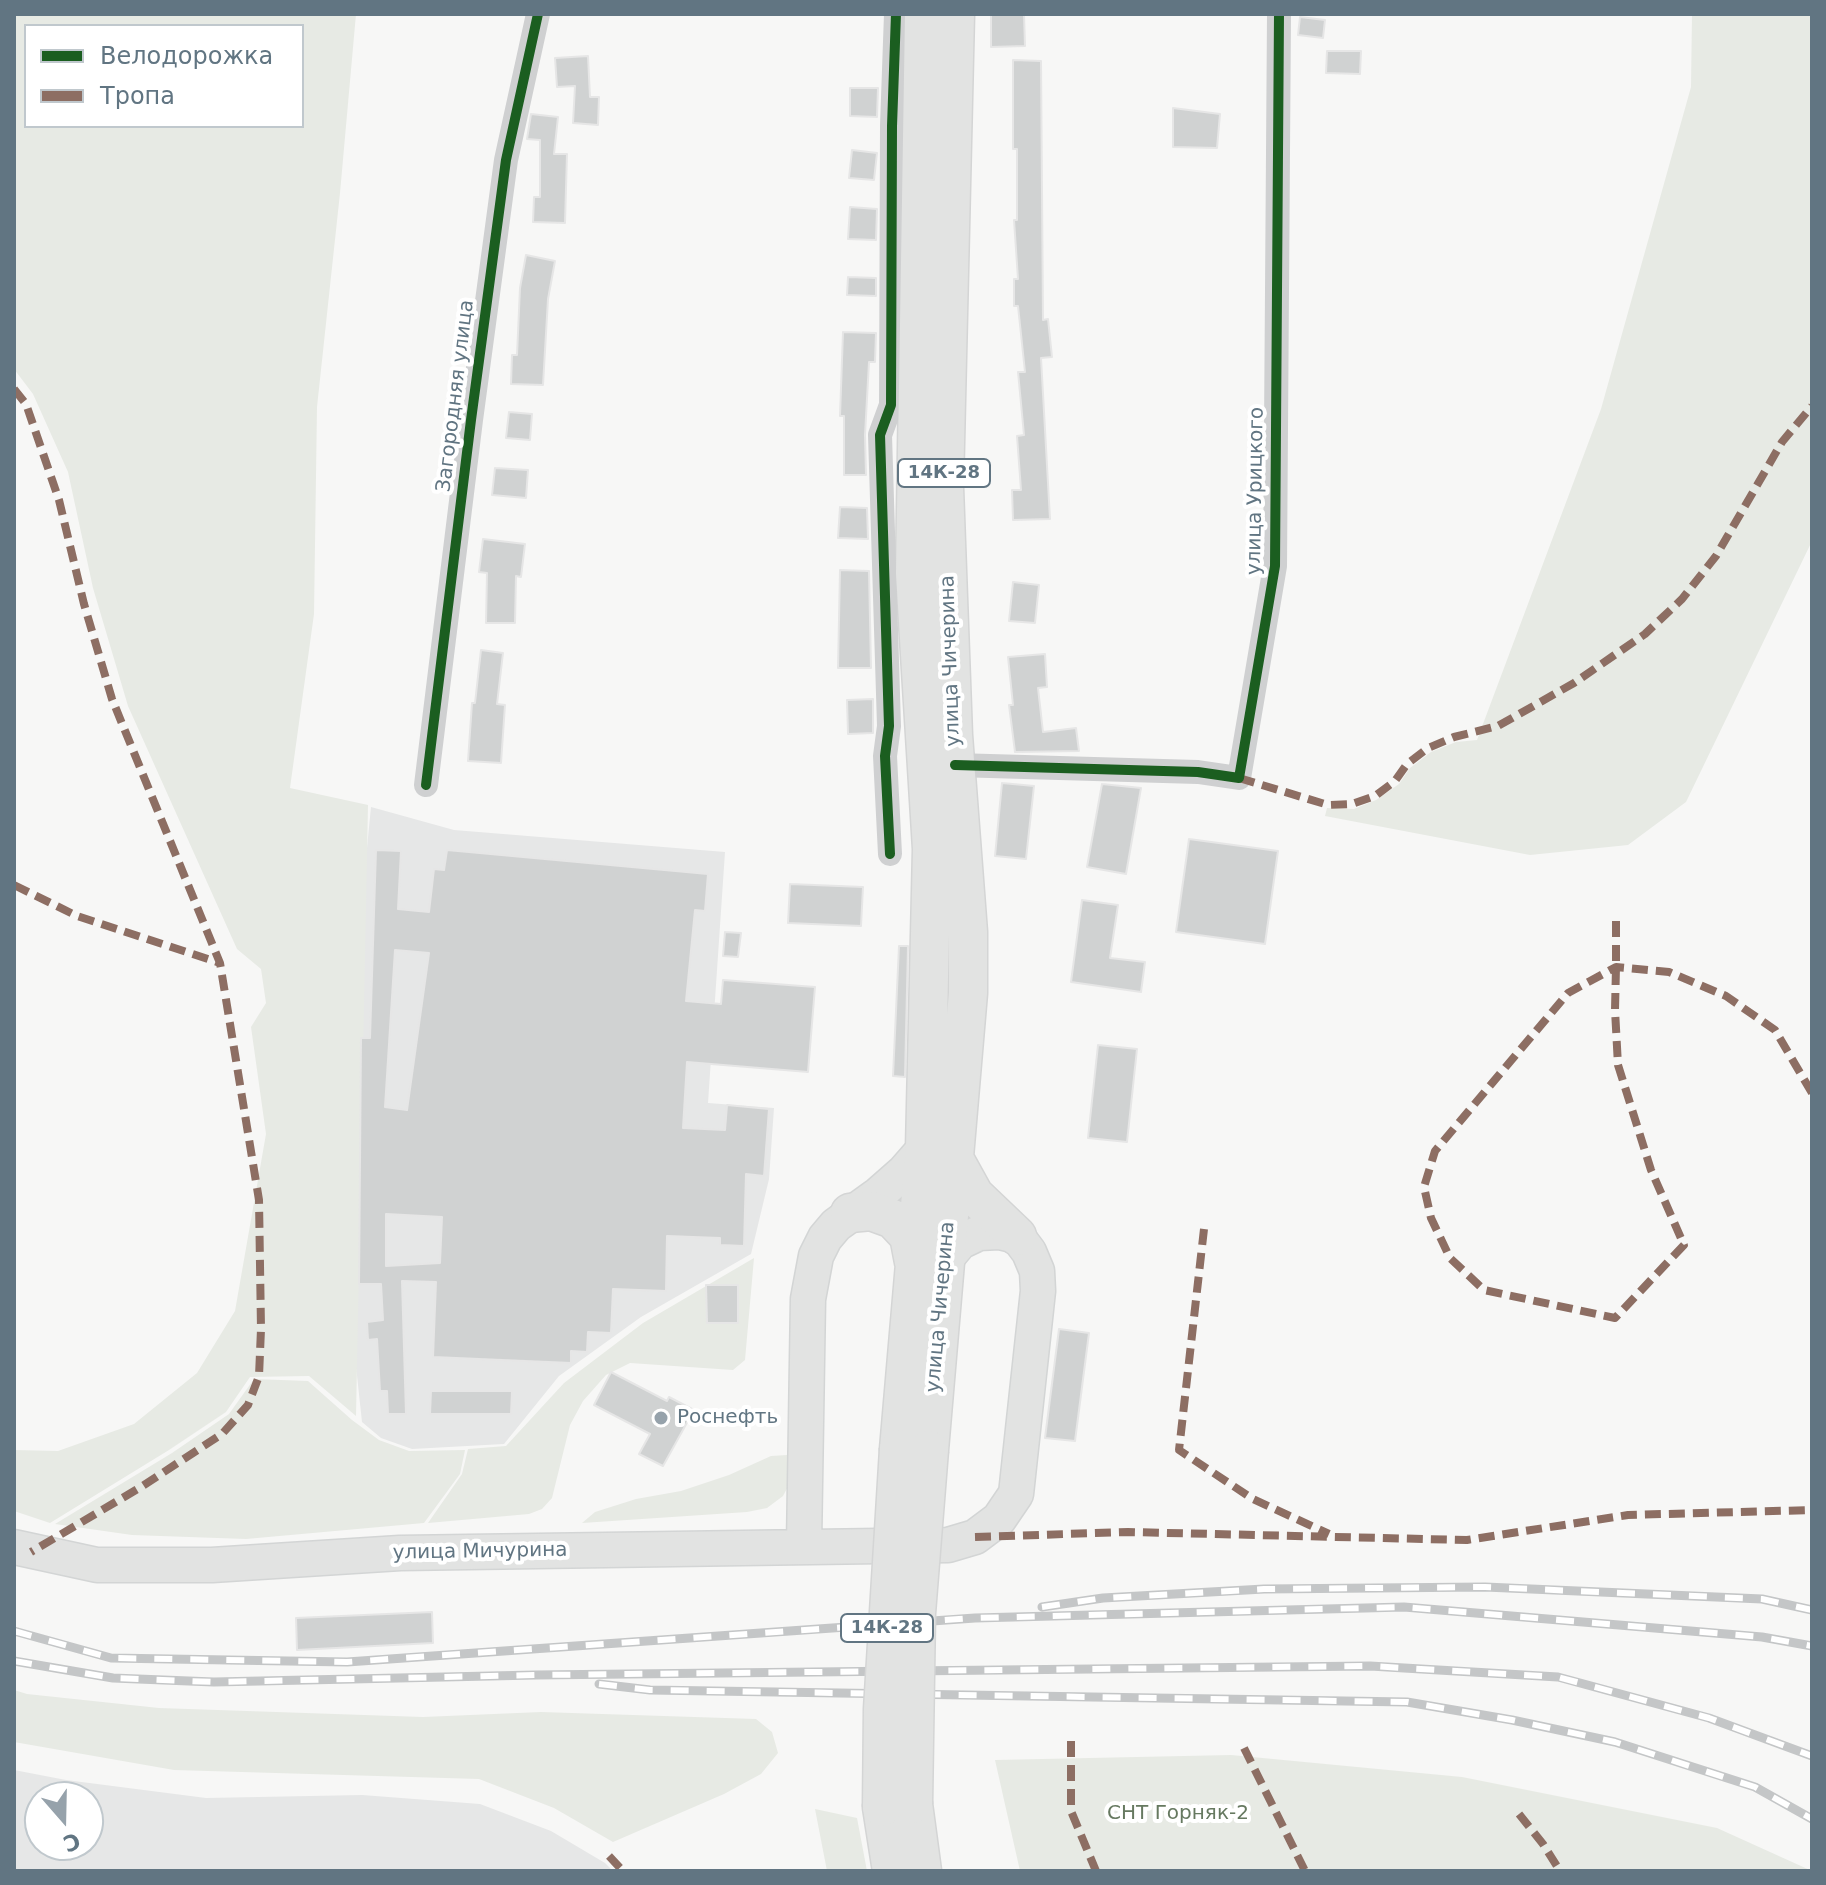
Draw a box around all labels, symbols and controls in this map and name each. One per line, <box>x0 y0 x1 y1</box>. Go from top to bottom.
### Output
legend <box>24 24 304 128</box>
text: Велодорожка <box>100 42 273 70</box>
text: Тропа <box>100 82 175 110</box>
street label: Загородняя улица <box>432 298 480 494</box>
street label: улица Урицкого <box>1243 407 1269 575</box>
road number: 14К-28 <box>898 459 990 487</box>
street label: улица Чичерина <box>936 575 966 747</box>
street label: улица Чичерина <box>922 1220 960 1394</box>
place label: Роснефть <box>677 1406 778 1430</box>
marker: Роснефть <box>652 1409 670 1427</box>
street label: улица Мичурина <box>392 1538 568 1566</box>
road number: 14К-28 <box>841 1614 933 1642</box>
north arrow <box>24 1781 104 1861</box>
park label: СНТ Горняк-2 <box>1107 1802 1249 1826</box>
text: С <box>60 1828 84 1857</box>

